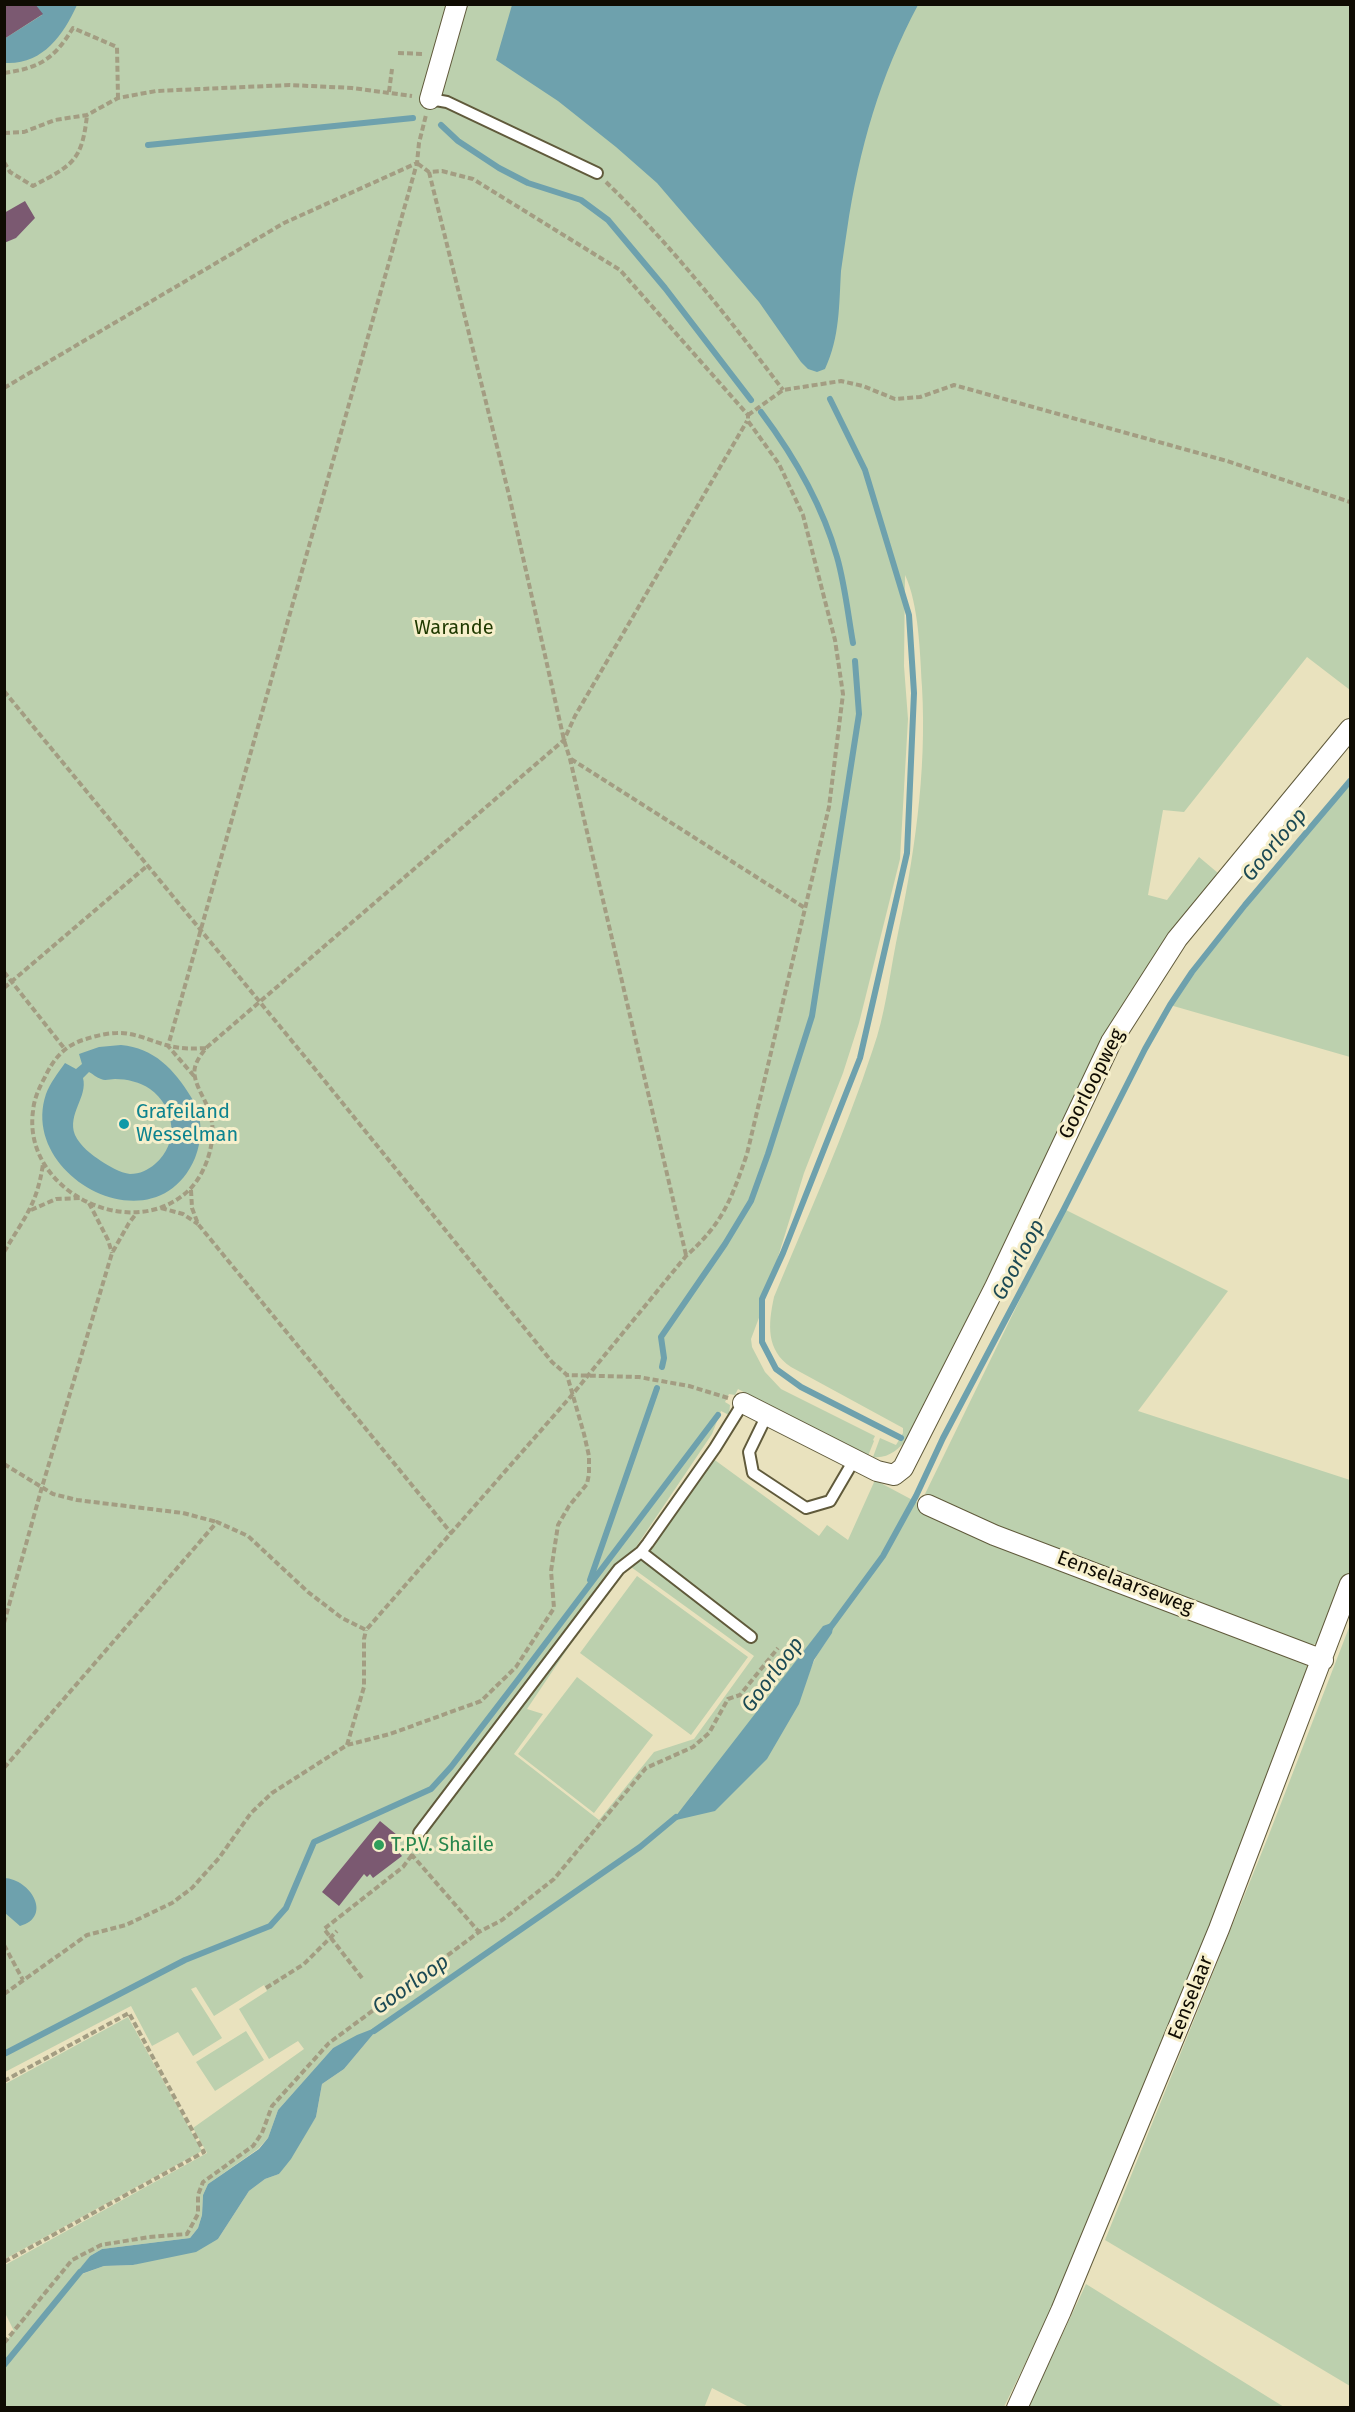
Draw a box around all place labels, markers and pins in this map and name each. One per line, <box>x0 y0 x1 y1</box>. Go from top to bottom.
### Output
place label: Grafeiland Wesselman <box>136 1100 238 1147</box>
marker: Grafeiland Wesselman <box>117 1117 131 1131</box>
place label: T.P.V. Shaile <box>391 1833 494 1857</box>
marker: T.P.V. Shaile <box>372 1838 386 1852</box>

